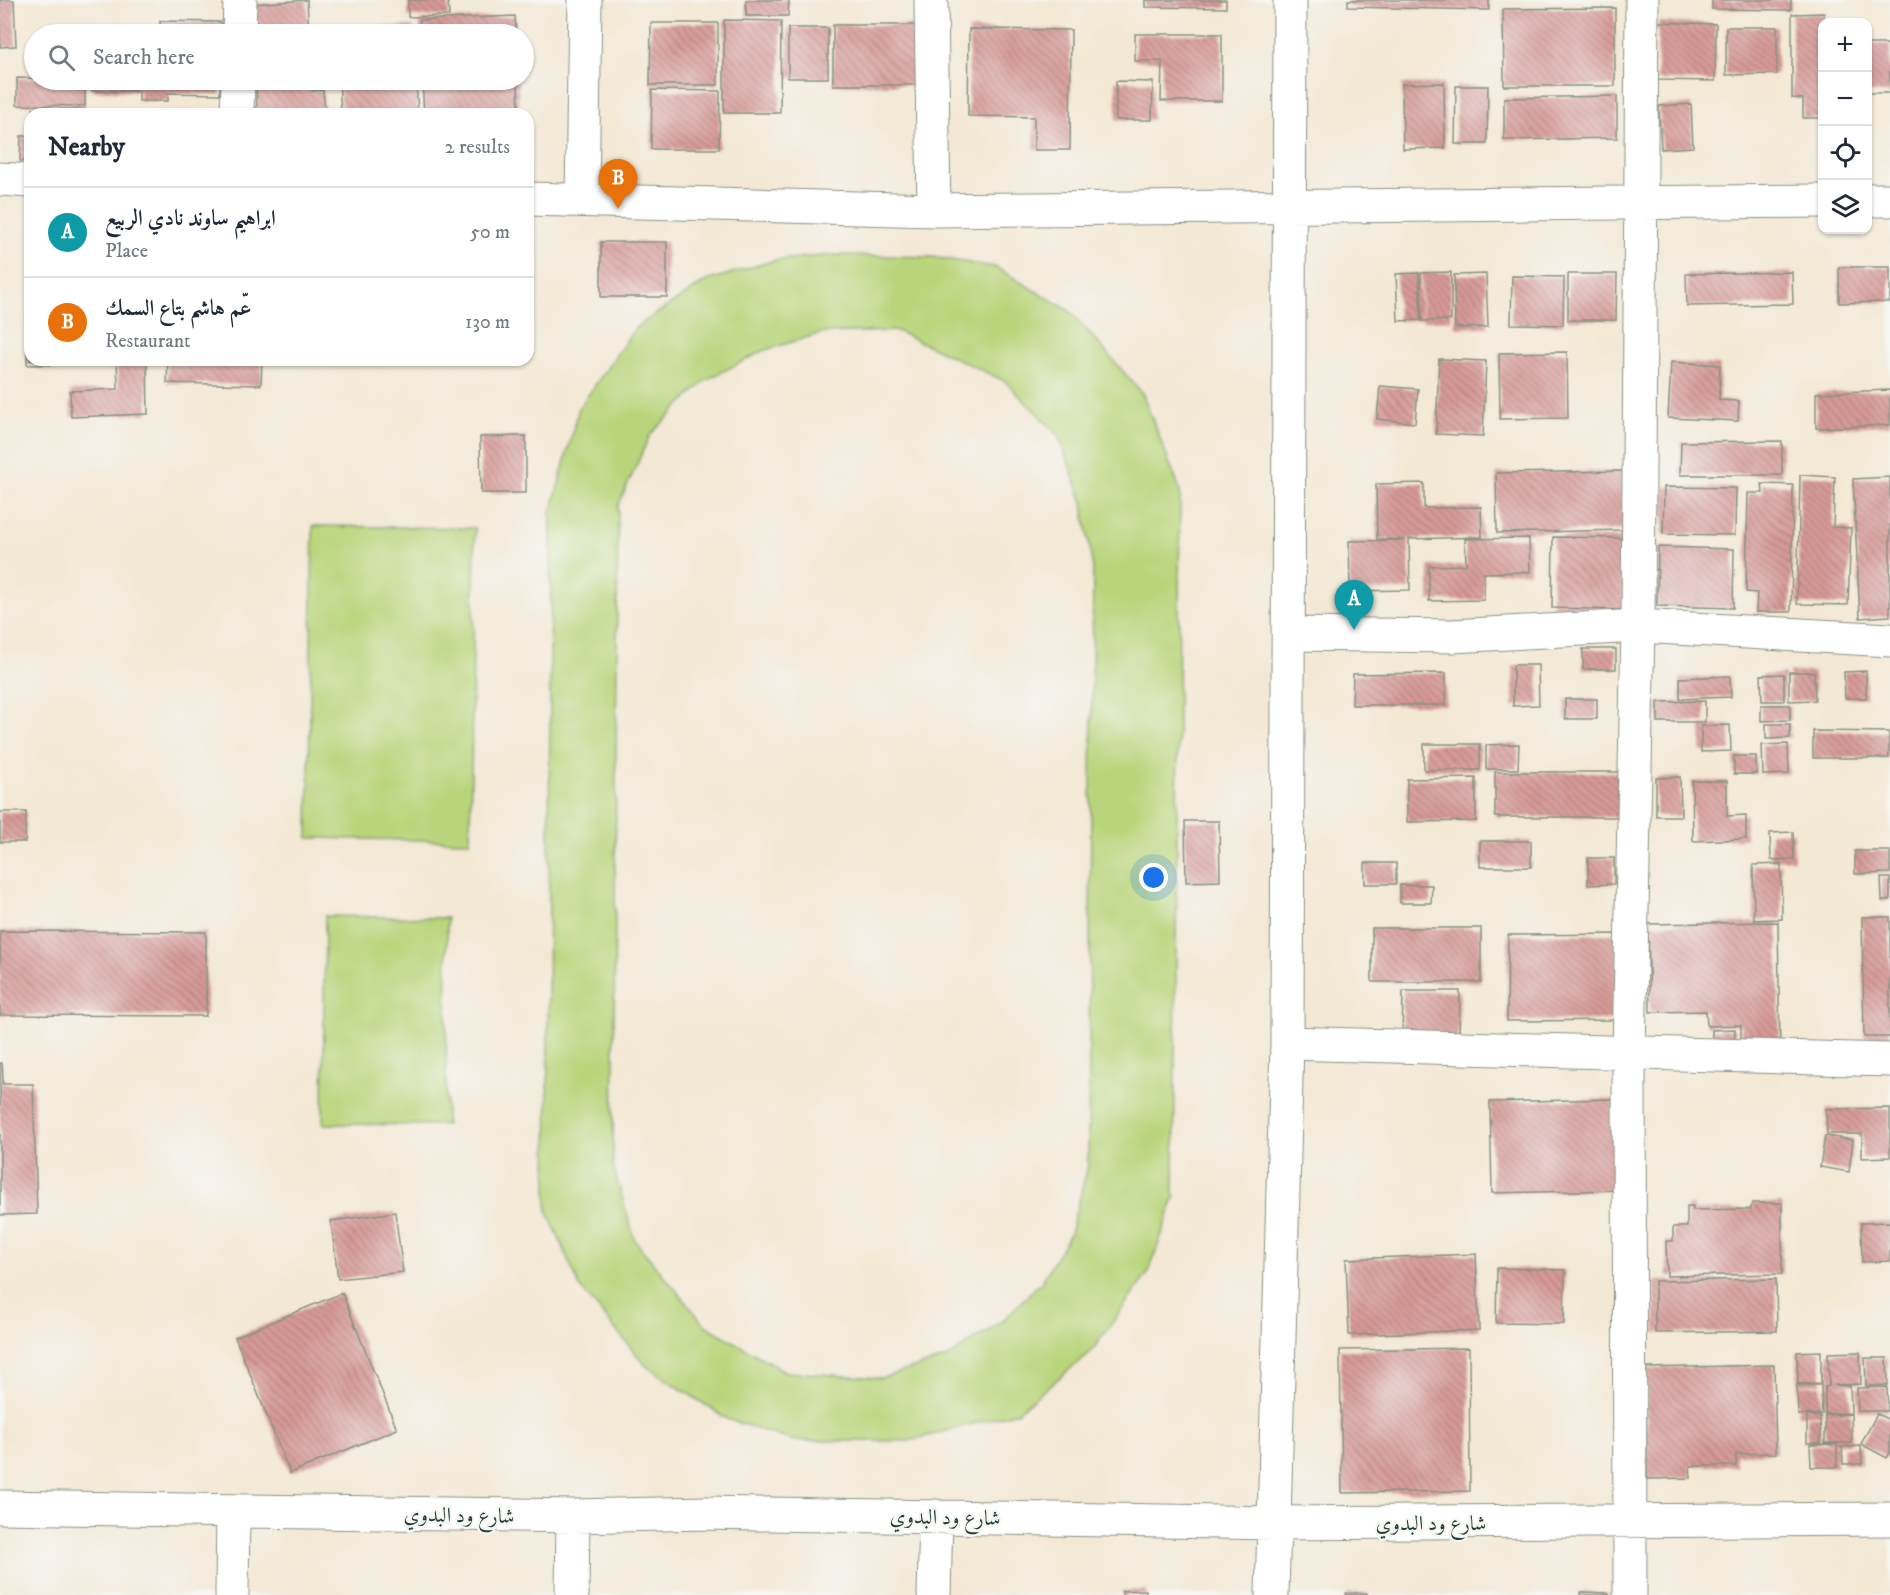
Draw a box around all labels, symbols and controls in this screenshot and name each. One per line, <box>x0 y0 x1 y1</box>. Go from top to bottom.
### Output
map controls <box>1818 18 1872 234</box>
button: + <box>1818 18 1872 72</box>
search box <box>24 24 534 90</box>
icon: search <box>45 41 78 74</box>
text: Search here <box>93 44 195 71</box>
button: − <box>1818 72 1872 126</box>
button: locate <box>1818 126 1872 180</box>
text: Nearby <box>48 131 125 164</box>
text: 2 results <box>445 135 510 160</box>
pin: B <box>598 160 638 209</box>
button: layers <box>1818 180 1872 234</box>
text: ابراهيم ساوند نادي الربيع <box>105 205 276 232</box>
text: A <box>61 220 74 245</box>
text: 50 m <box>470 220 510 245</box>
text: Place <box>105 239 148 264</box>
text: عّم هاشم بتاع السمك <box>105 295 252 322</box>
text: B <box>61 310 74 335</box>
text: 130 m <box>465 310 510 335</box>
text: Restaurant <box>105 329 190 354</box>
pin: A <box>1334 580 1374 630</box>
your location <box>1139 863 1168 892</box>
street label: شارع ود البدوي <box>403 1502 515 1534</box>
street label: شارع ود البدوي <box>889 1504 1001 1536</box>
street label: شارع ود البدوي <box>1376 1511 1487 1541</box>

